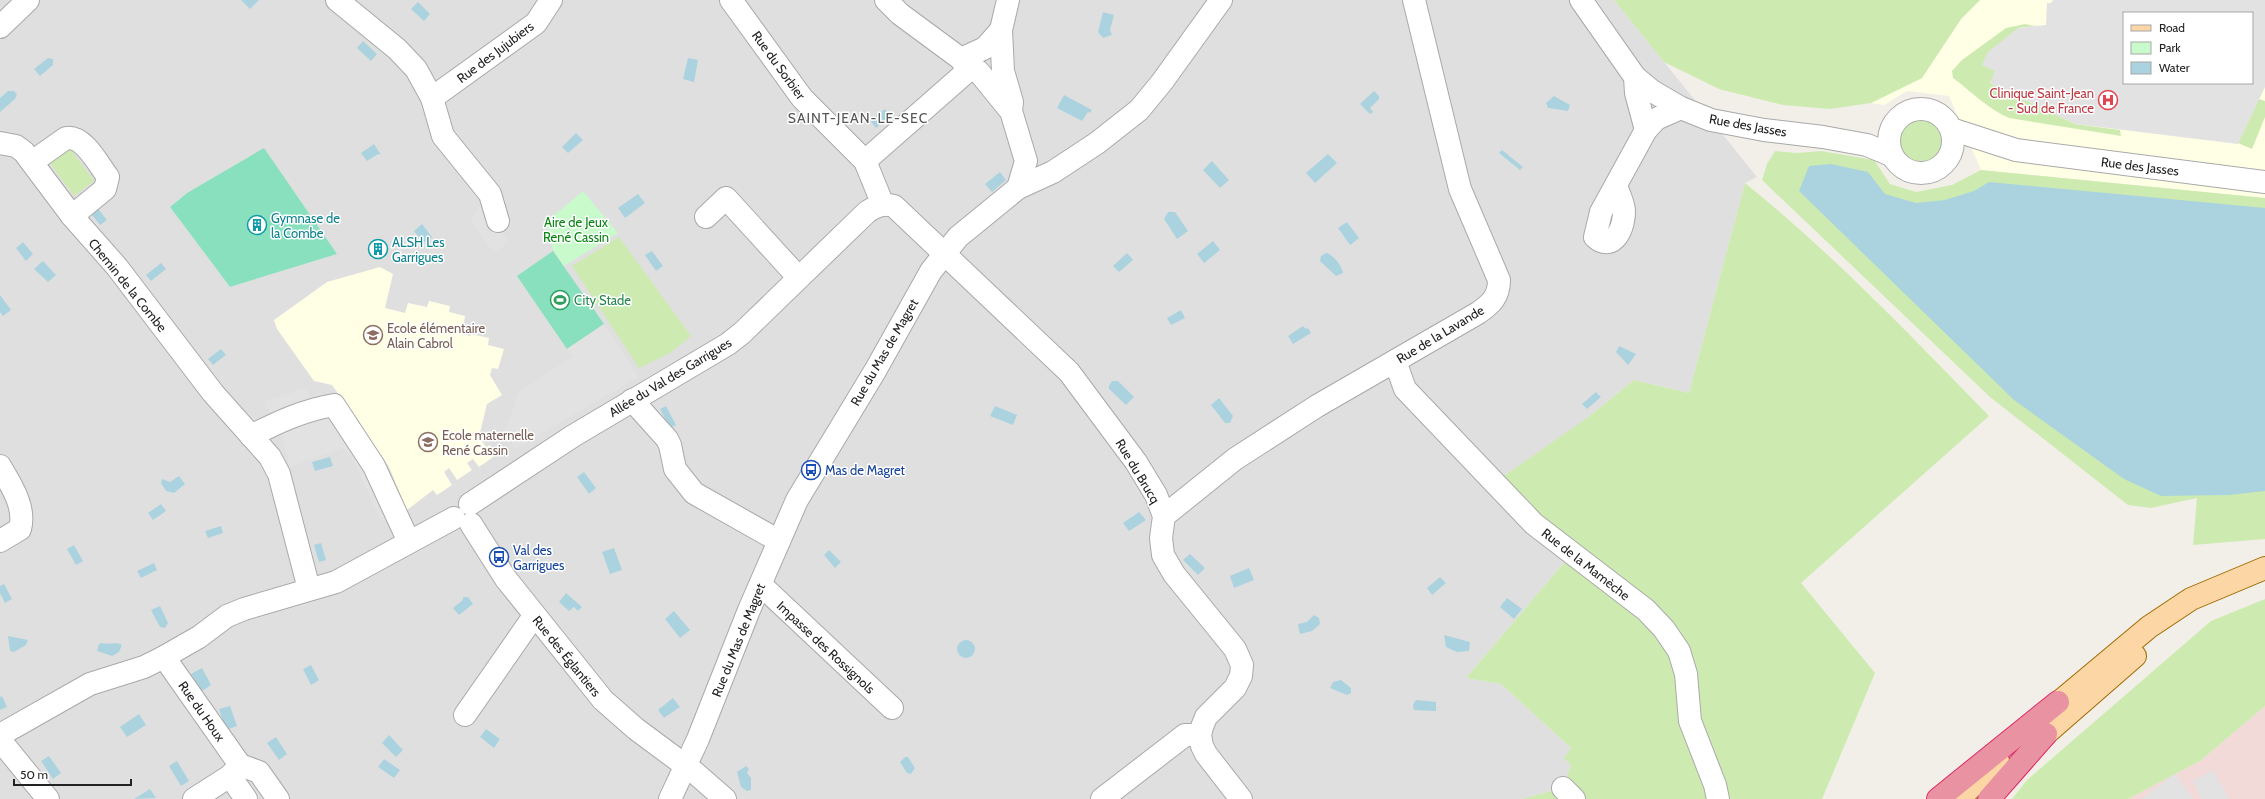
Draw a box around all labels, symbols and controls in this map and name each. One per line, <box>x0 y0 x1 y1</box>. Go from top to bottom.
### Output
legend <box>2123 12 2253 84</box>
street label: Rue des Jujubiers <box>453 18 538 87</box>
text: Road <box>2159 20 2185 35</box>
street label: Rue du Sorbier <box>749 28 810 103</box>
text: Park <box>2159 40 2181 55</box>
text: Water <box>2159 60 2190 75</box>
place label: Clinique Saint-Jean - Sud de France <box>1990 85 2094 116</box>
hospital icon: Clinique Saint-Jean - Sud de France <box>2097 89 2119 111</box>
district label: SAINT-JEAN-LE-SEC <box>788 109 928 127</box>
street label: Rue des Jasses <box>1708 110 1789 140</box>
street label: Rue des Jasses <box>2100 153 2181 179</box>
place label: Gymnase de la Combe <box>271 210 340 241</box>
building icon: Gymnase de la Combe <box>246 214 268 236</box>
park label: Aire de Jeux René Cassin <box>543 214 609 245</box>
place label: ALSH Les Garrigues <box>392 234 445 265</box>
street label: Chemin de la Combe <box>85 235 171 335</box>
building icon: ALSH Les Garrigues <box>367 238 389 260</box>
sports icon: City Stade <box>549 289 571 311</box>
place label: City Stade <box>574 292 631 308</box>
street label: Rue du Mas de Magret <box>847 295 921 408</box>
street label: Rue de la Lavande <box>1393 301 1487 366</box>
place label: Ecole élémentaire Alain Cabrol <box>387 320 485 351</box>
school or university icon: Ecole élémentaire Alain Cabrol <box>362 324 384 346</box>
street label: Allée du Val des Garrigues <box>606 334 735 420</box>
place label: Ecole maternelle René Cassin <box>442 427 534 458</box>
school or university icon: Ecole maternelle René Cassin <box>417 431 439 453</box>
street label: Rue du Brucq <box>1112 436 1164 506</box>
bus stop icon: Mas de Magret <box>800 459 822 481</box>
place label: Mas de Magret <box>825 462 906 478</box>
street label: Rue de la Mamèche <box>1539 525 1634 604</box>
place label: Val des Garrigues <box>513 542 565 573</box>
bus stop icon: Val des Garrigues <box>488 546 510 568</box>
street label: Rue du Mas de Magret <box>708 580 768 699</box>
street label: Impasse des Rossignols <box>774 597 879 697</box>
street label: Rue des Églantiers <box>529 612 606 700</box>
street label: Rue du Houx <box>175 678 229 745</box>
scale bar <box>14 761 131 787</box>
text: 50 m <box>20 767 48 782</box>

